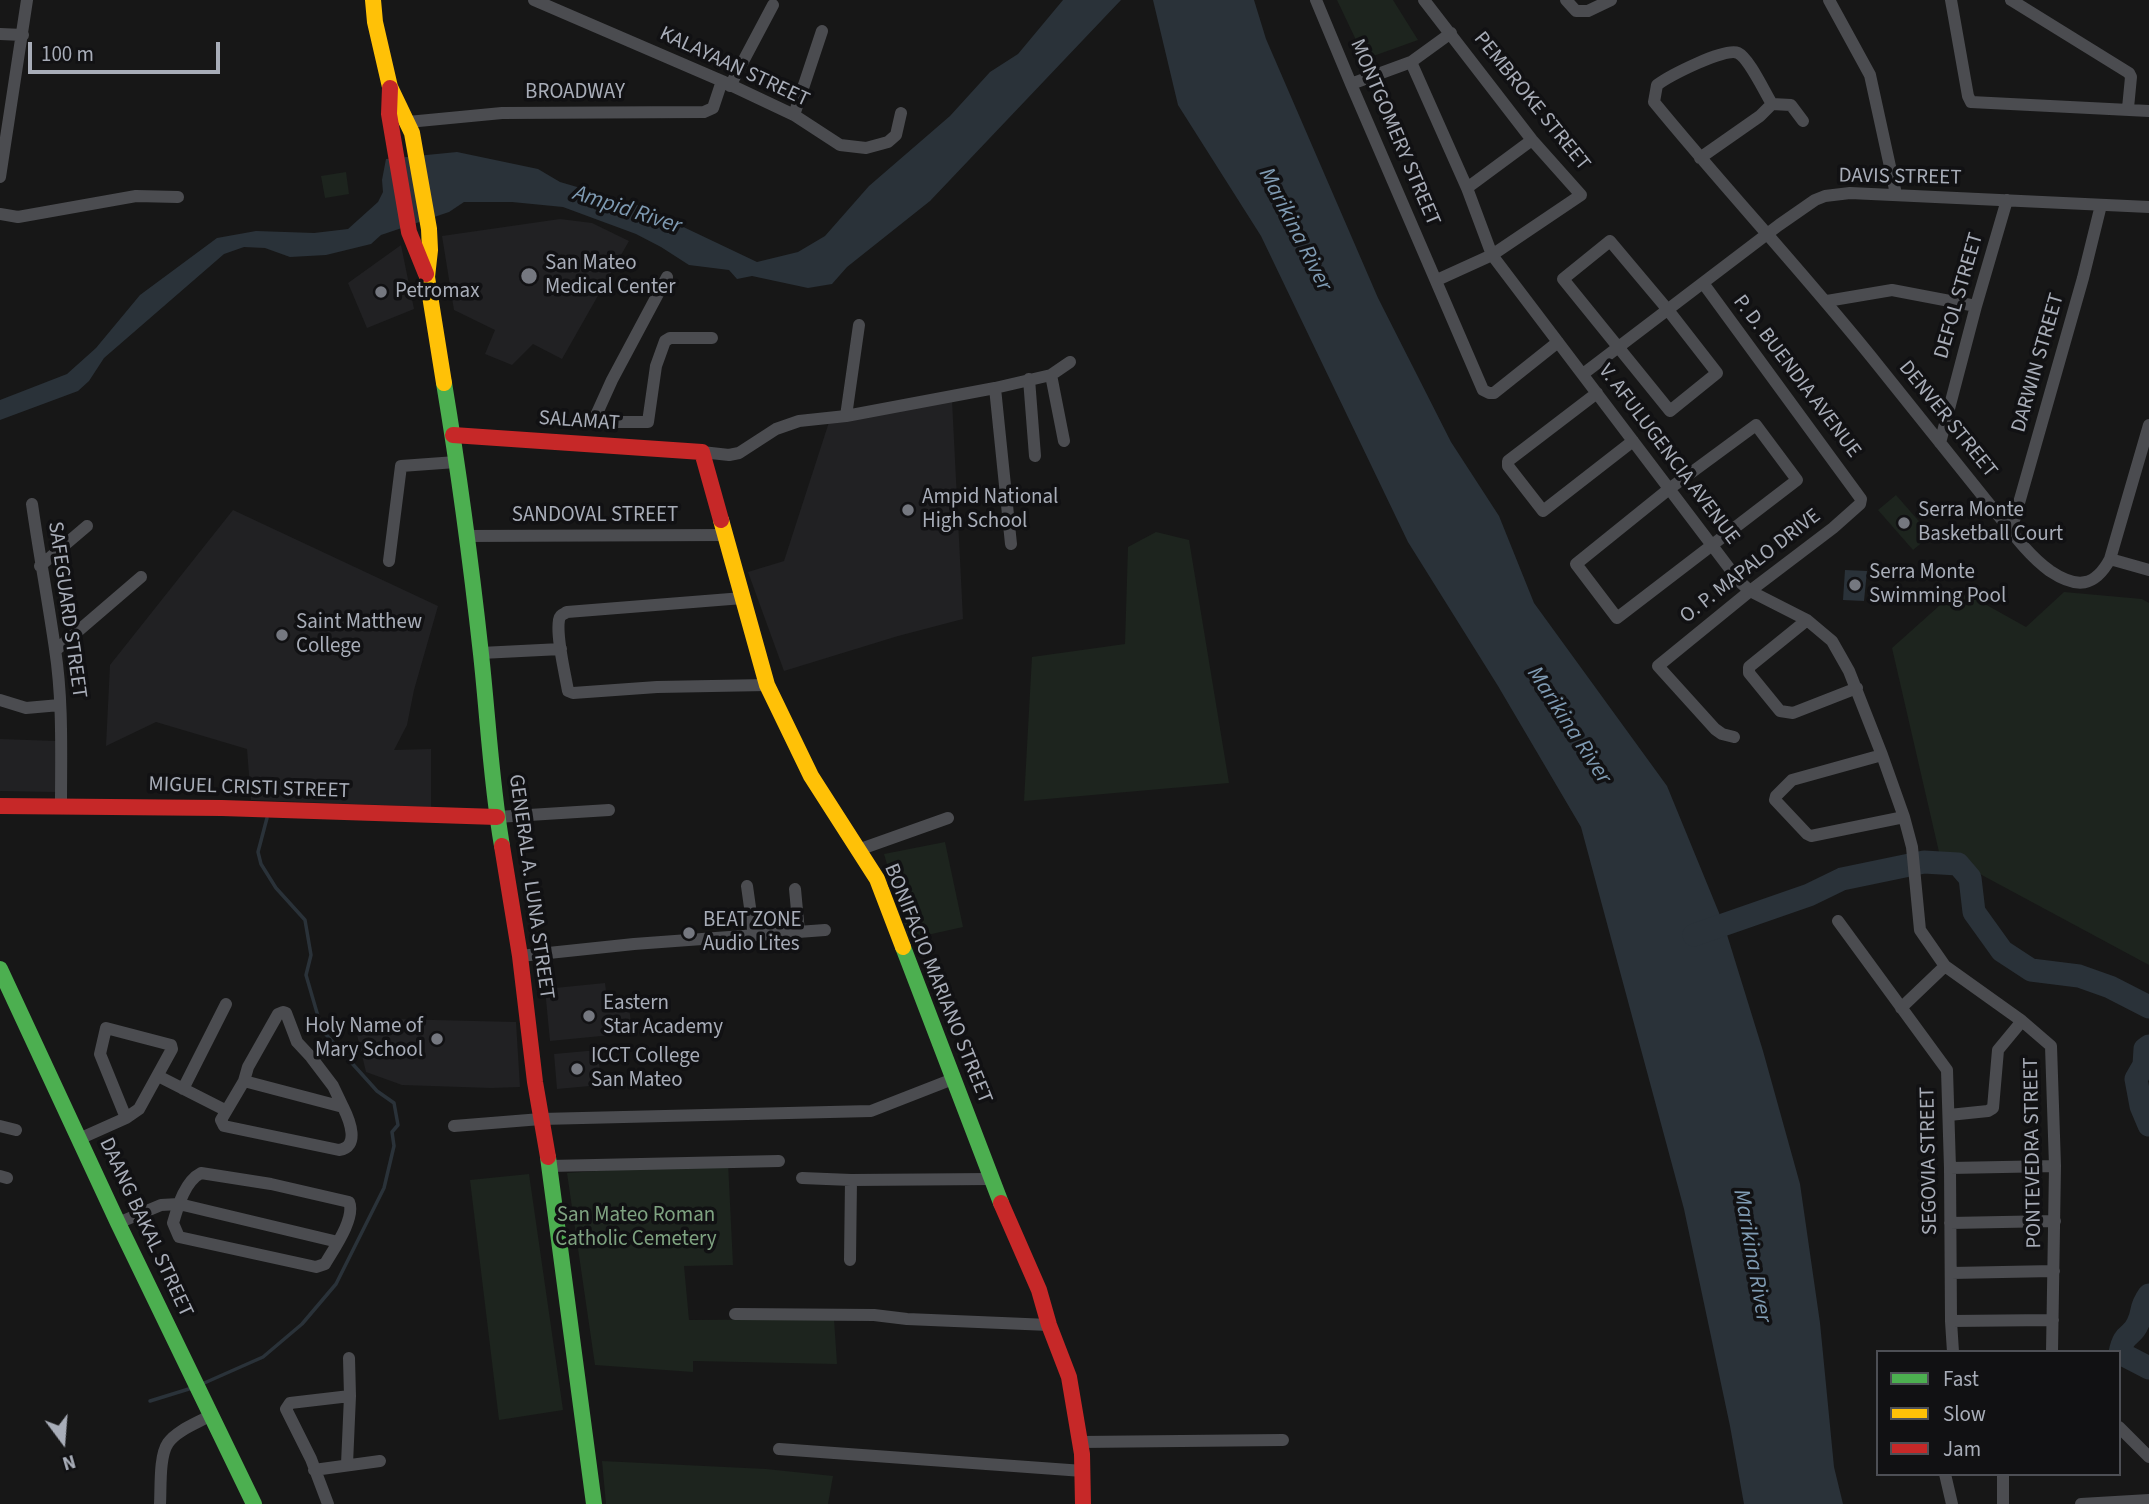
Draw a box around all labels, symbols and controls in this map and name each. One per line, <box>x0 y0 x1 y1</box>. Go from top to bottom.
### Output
street label: KALAYAAN STREET <box>655 22 813 114</box>
scale bar <box>32 28 224 72</box>
street label: PEMBROKE STREET <box>1467 28 1595 176</box>
street label: MONTGOMERY STREET <box>1343 36 1445 230</box>
text: 100 m <box>41 39 94 69</box>
street label: BROADWAY <box>525 80 625 106</box>
water label: Marikina River <box>1251 164 1337 296</box>
street label: DAVIS STREET <box>1838 164 1962 192</box>
water label: Ampid River <box>569 181 685 241</box>
street label: DEFOL STREET <box>1930 230 1990 362</box>
place label: San Mateo Medical Center <box>545 251 675 301</box>
marker: San Mateo Medical Center <box>519 266 539 286</box>
place label: Petromax <box>395 279 480 305</box>
marker: Petromax <box>373 284 389 300</box>
street label: P. D. BUENDIA AVENUE <box>1727 291 1865 463</box>
street label: DARWIN STREET <box>2007 291 2071 435</box>
street label: DENVER STREET <box>1892 357 2002 483</box>
street label: V. AFULUGENCIA AVENUE <box>1592 360 1744 550</box>
street label: SALAMAT <box>538 407 620 437</box>
place label: Ampid National High School <box>922 485 1058 535</box>
place label: Serra Monte Basketball Court <box>1918 498 2063 548</box>
marker: Ampid National High School <box>900 502 916 518</box>
street label: SANDOVAL STREET <box>512 503 678 529</box>
street label: O. P. MAPALO DRIVE <box>1676 504 1826 630</box>
marker: Serra Monte Basketball Court <box>1896 515 1912 531</box>
street label: SAFEGUARD STREET <box>41 520 91 700</box>
place label: Serra Monte Swimming Pool <box>1869 560 2006 610</box>
marker: Serra Monte Swimming Pool <box>1847 577 1863 593</box>
place label: Saint Matthew College <box>296 610 422 660</box>
marker: Saint Matthew College <box>274 627 290 643</box>
water label: Marikina River <box>1520 662 1616 790</box>
street label: MIGUEL CRISTI STREET <box>148 773 350 805</box>
street label: GENERAL A. LUNA STREET <box>502 773 558 1001</box>
street label: BONIFACIO MARIANO STREET <box>877 860 997 1108</box>
place label: BEAT ZONE Audio Lites <box>703 908 802 958</box>
marker: BEAT ZONE Audio Lites <box>681 925 697 941</box>
place label: Eastern Star Academy <box>603 991 723 1041</box>
marker: Eastern Star Academy <box>581 1008 597 1024</box>
place label: Holy Name of Mary School <box>305 1014 423 1064</box>
marker: Holy Name of Mary School <box>429 1031 445 1047</box>
place label: ICCT College San Mateo <box>591 1044 700 1094</box>
street label: PONTEVEDRA STREET <box>2020 1057 2048 1249</box>
marker: ICCT College San Mateo <box>569 1061 585 1077</box>
street label: SEGOVIA STREET <box>1916 1087 1944 1235</box>
street label: DAANG BAKAL STREET <box>92 1134 198 1322</box>
water label: Marikina River <box>1726 1187 1776 1325</box>
park label: San Mateo Roman Catholic Cemetery <box>555 1203 717 1253</box>
legend <box>1876 1350 2121 1476</box>
text: Fast <box>1943 1364 1979 1394</box>
text: Slow <box>1943 1399 1986 1429</box>
north arrow <box>28 1406 98 1476</box>
text: Jam <box>1943 1434 1981 1464</box>
text: N <box>59 1447 79 1476</box>

